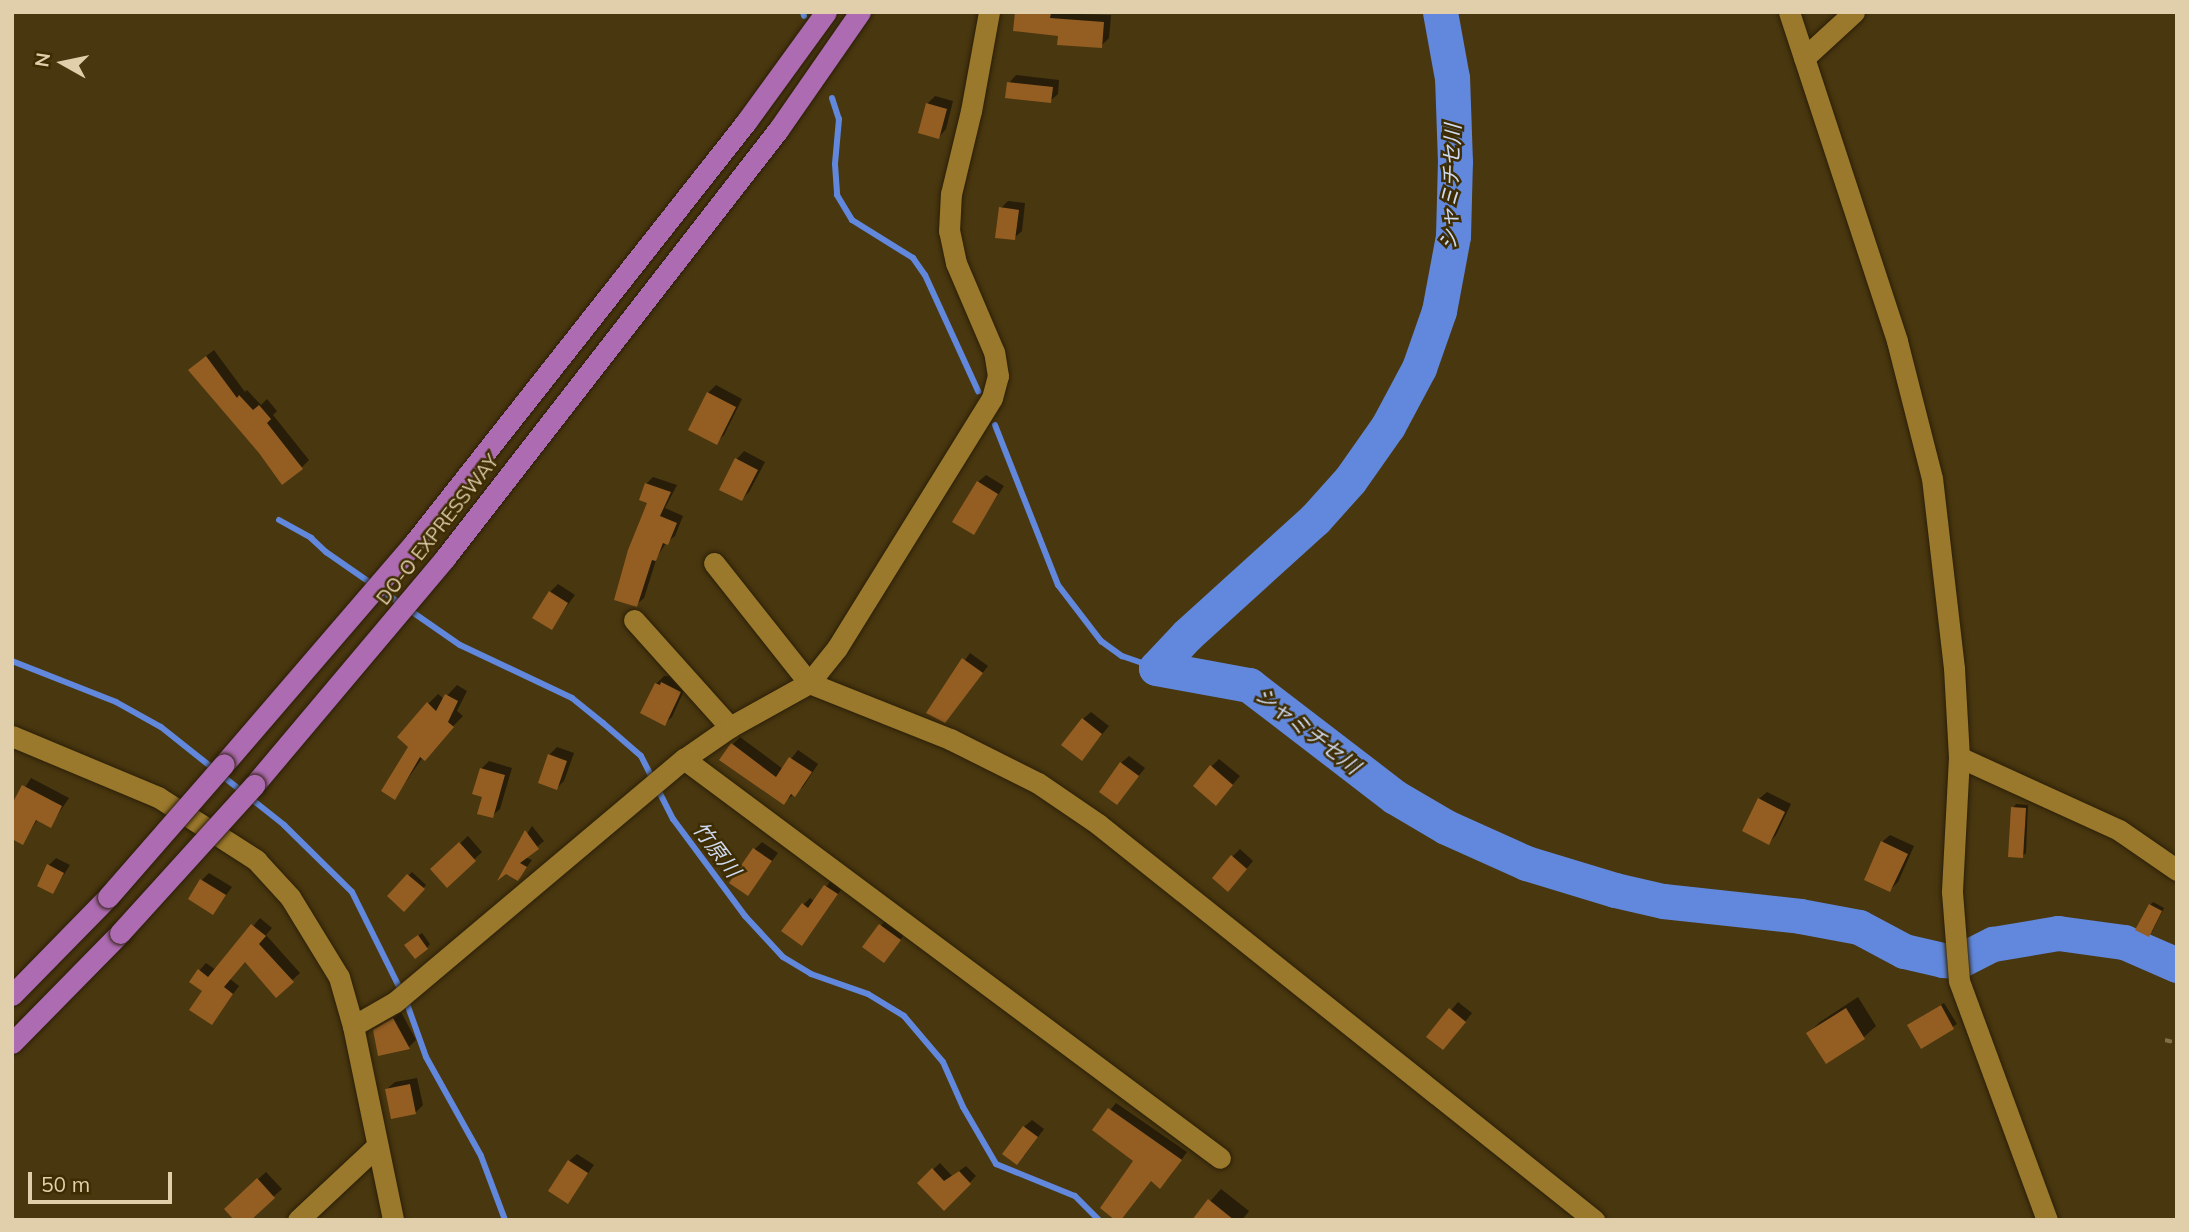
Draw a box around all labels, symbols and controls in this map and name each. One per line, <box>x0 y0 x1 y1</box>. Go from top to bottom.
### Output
north arrow <box>28 28 98 98</box>
text: N <box>29 51 55 69</box>
water label: シャミチセ川 <box>1435 124 1465 250</box>
street label: DO-O EXPRESSWAY <box>372 450 504 610</box>
water label: シャミチセ川 <box>1251 681 1365 779</box>
water label: 竹原川 <box>688 816 746 882</box>
scale bar <box>32 1158 175 1202</box>
text: 50 m <box>41 1171 90 1197</box>

